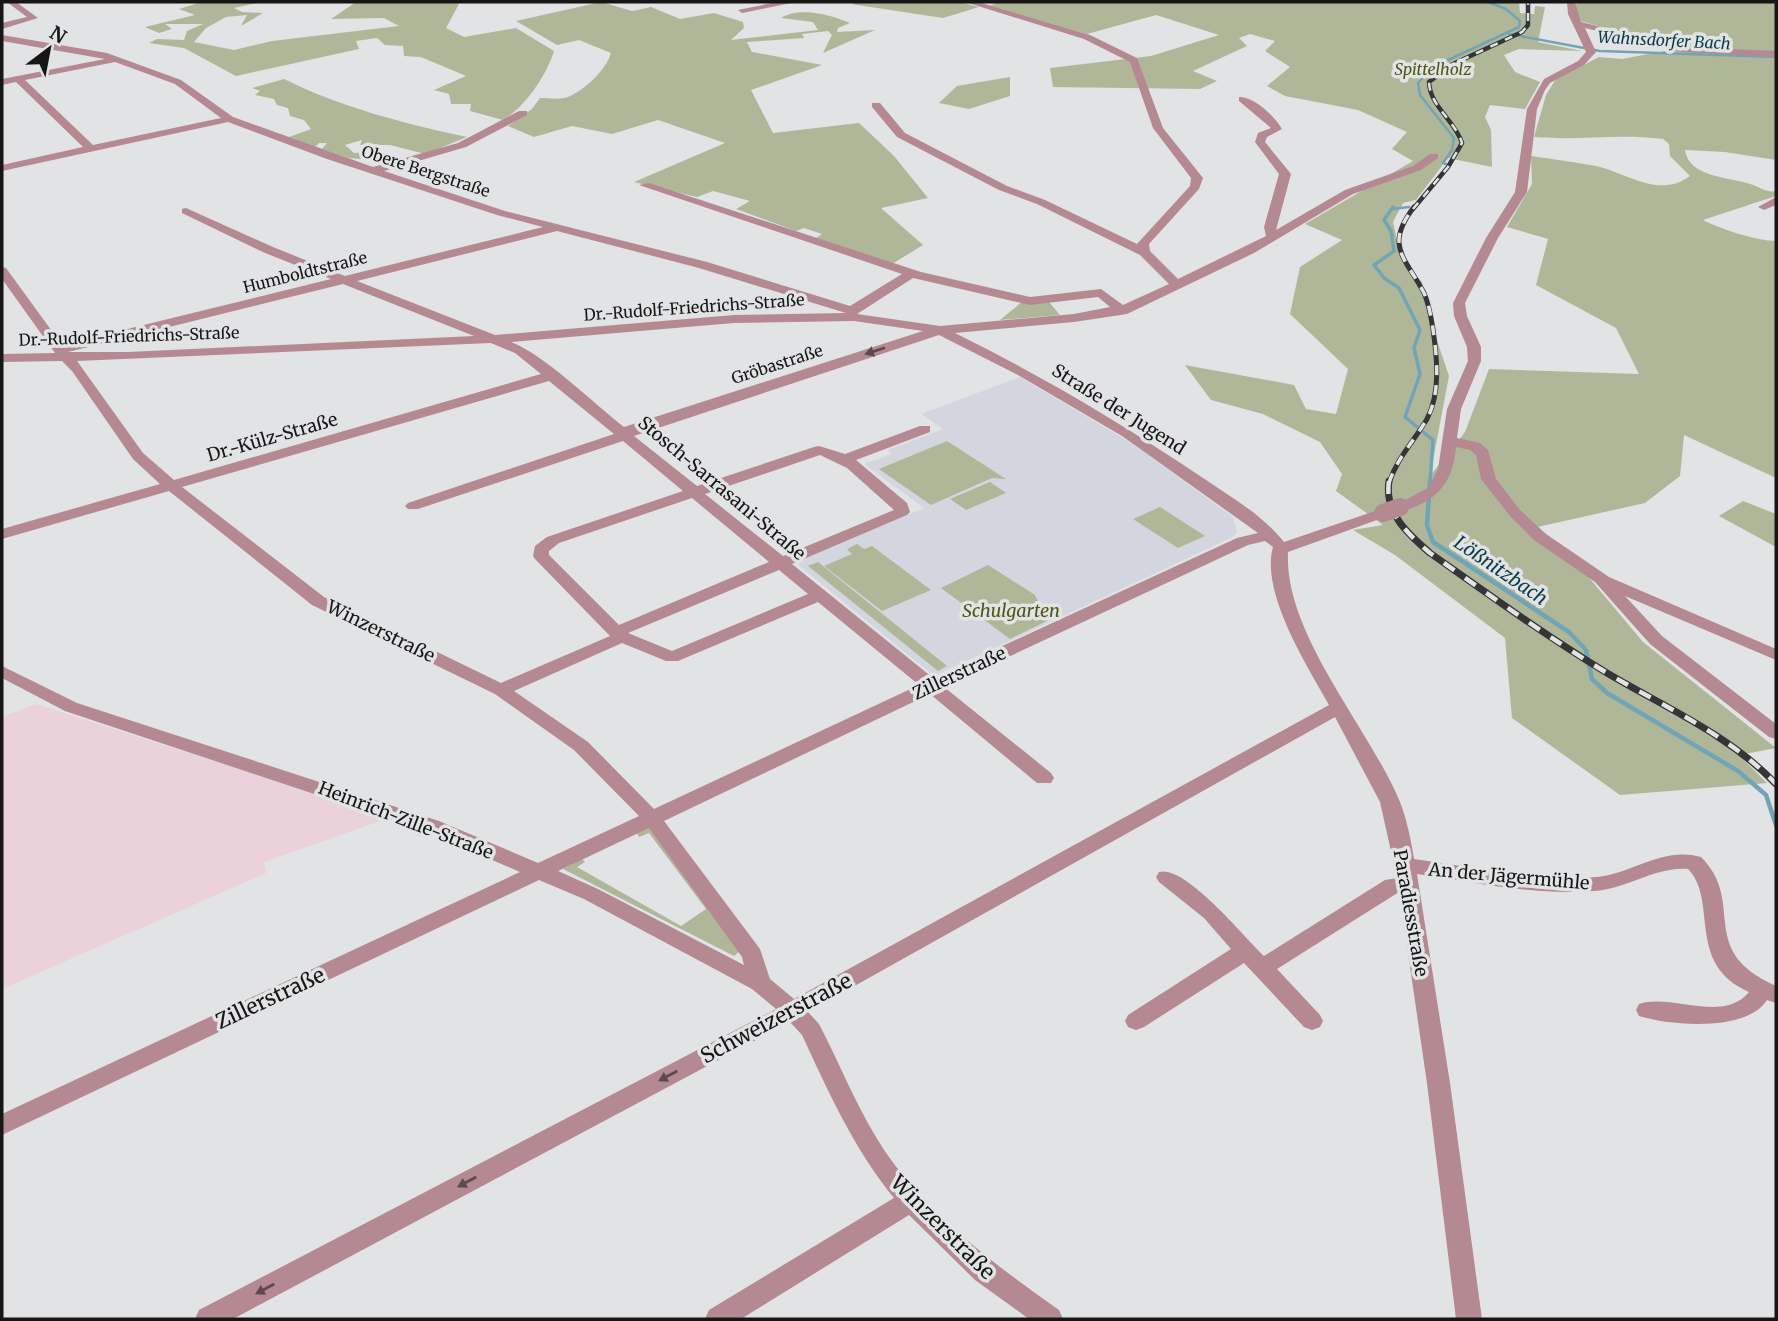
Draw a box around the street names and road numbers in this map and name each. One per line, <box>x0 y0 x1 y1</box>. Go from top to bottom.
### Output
street label: Obere Bergstraße <box>359 141 493 201</box>
street label: Humboldtstraße <box>241 247 369 297</box>
street label: Dr.-Rudolf-Friedrichs-Straße <box>583 289 805 325</box>
street label: Dr.-Rudolf-Friedrichs-Straße <box>18 322 240 350</box>
street label: Gröbastraße <box>729 340 825 388</box>
street label: Straße der Jugend <box>1048 359 1190 460</box>
street label: Dr.-Külz-Straße <box>204 407 340 467</box>
street label: Stosch-Sarrasani-Straße <box>633 411 811 565</box>
street label: Winzerstraße <box>322 594 439 667</box>
street label: Zillerstraße <box>909 641 1009 705</box>
street label: Heinrich-Zille-Straße <box>315 776 497 864</box>
street label: Paradiesstraße <box>1389 848 1433 978</box>
street label: An der Jägermühle <box>1427 857 1590 894</box>
street label: Zillerstraße <box>211 961 329 1035</box>
street label: Schweizerstraße <box>696 967 856 1069</box>
street label: Winzerstraße <box>884 1168 1001 1285</box>

